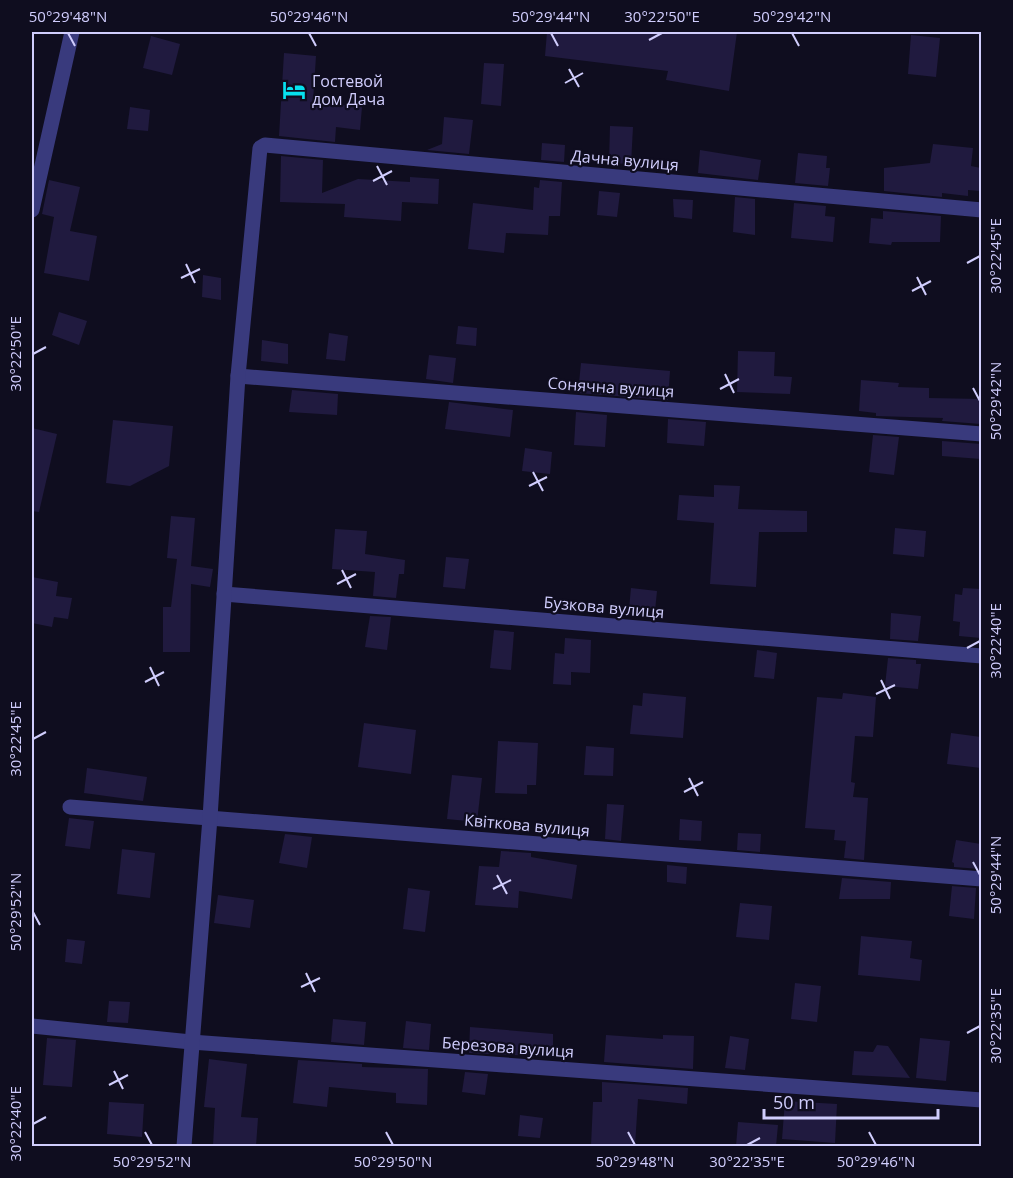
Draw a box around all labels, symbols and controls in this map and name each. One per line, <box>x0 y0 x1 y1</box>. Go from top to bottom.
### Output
text: 50°29'48"N <box>29 6 107 26</box>
text: 50°29'46"N <box>270 6 348 26</box>
text: 50°29'44"N <box>512 6 590 26</box>
text: 30°22'50"E <box>624 6 700 26</box>
text: 50°29'42"N <box>753 6 831 26</box>
place label: Гостевой дом Дача <box>312 70 385 110</box>
hotel icon: Гостевой дом Дача <box>281 77 307 103</box>
street label: Дачна вулиця <box>570 144 680 176</box>
text: 30°22'45"E <box>985 218 1005 294</box>
text: 30°22'50"E <box>5 316 25 392</box>
text: 50°29'42"N <box>985 362 1005 440</box>
street label: Сонячна вулиця <box>547 372 675 402</box>
street label: Бузкова вулиця <box>543 591 665 623</box>
text: 30°22'40"E <box>985 603 1005 679</box>
text: 30°22'45"E <box>5 701 25 777</box>
street label: Квіткова вулиця <box>463 809 591 841</box>
text: 50°29'44"N <box>985 836 1005 914</box>
text: 50°29'52"N <box>5 873 25 951</box>
text: 30°22'35"E <box>985 988 1005 1064</box>
street label: Березова вулиця <box>441 1031 575 1063</box>
scale bar <box>764 1082 938 1120</box>
text: 30°22'40"E <box>5 1086 25 1162</box>
text: 50 m <box>773 1090 815 1114</box>
text: 50°29'52"N <box>113 1151 191 1171</box>
text: 50°29'50"N <box>354 1151 432 1171</box>
text: 50°29'48"N <box>596 1151 674 1171</box>
text: 30°22'35"E <box>709 1151 785 1171</box>
text: 50°29'46"N <box>837 1151 915 1171</box>

